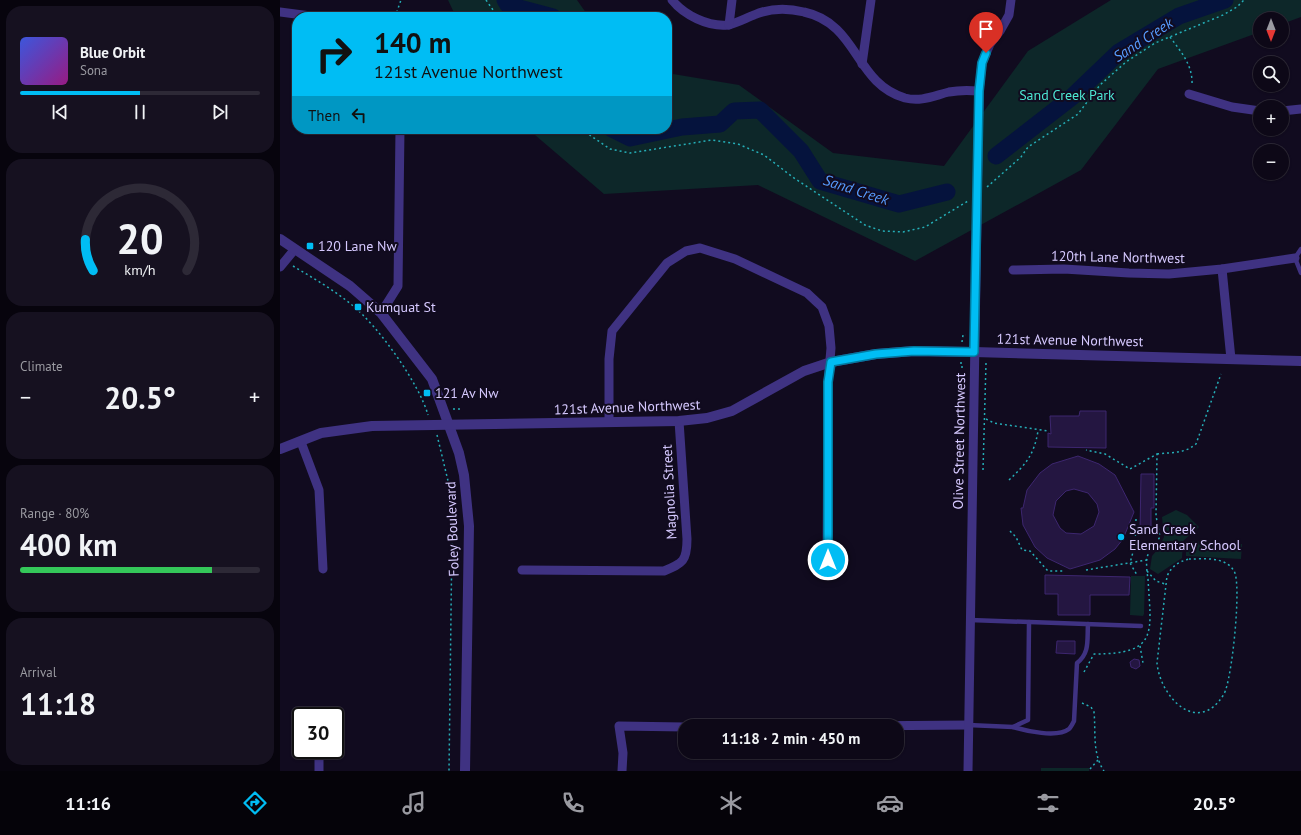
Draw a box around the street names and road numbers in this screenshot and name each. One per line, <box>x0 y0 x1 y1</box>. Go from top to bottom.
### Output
street label: 120th Lane Northwest <box>1051 247 1185 267</box>
street label: 121st Avenue Northwest <box>997 330 1144 350</box>
street label: Olive Street Northwest <box>949 372 969 510</box>
street label: 121st Avenue Northwest <box>553 395 701 419</box>
street label: Magnolia Street <box>658 444 680 540</box>
street label: Foley Boulevard <box>441 481 463 577</box>

